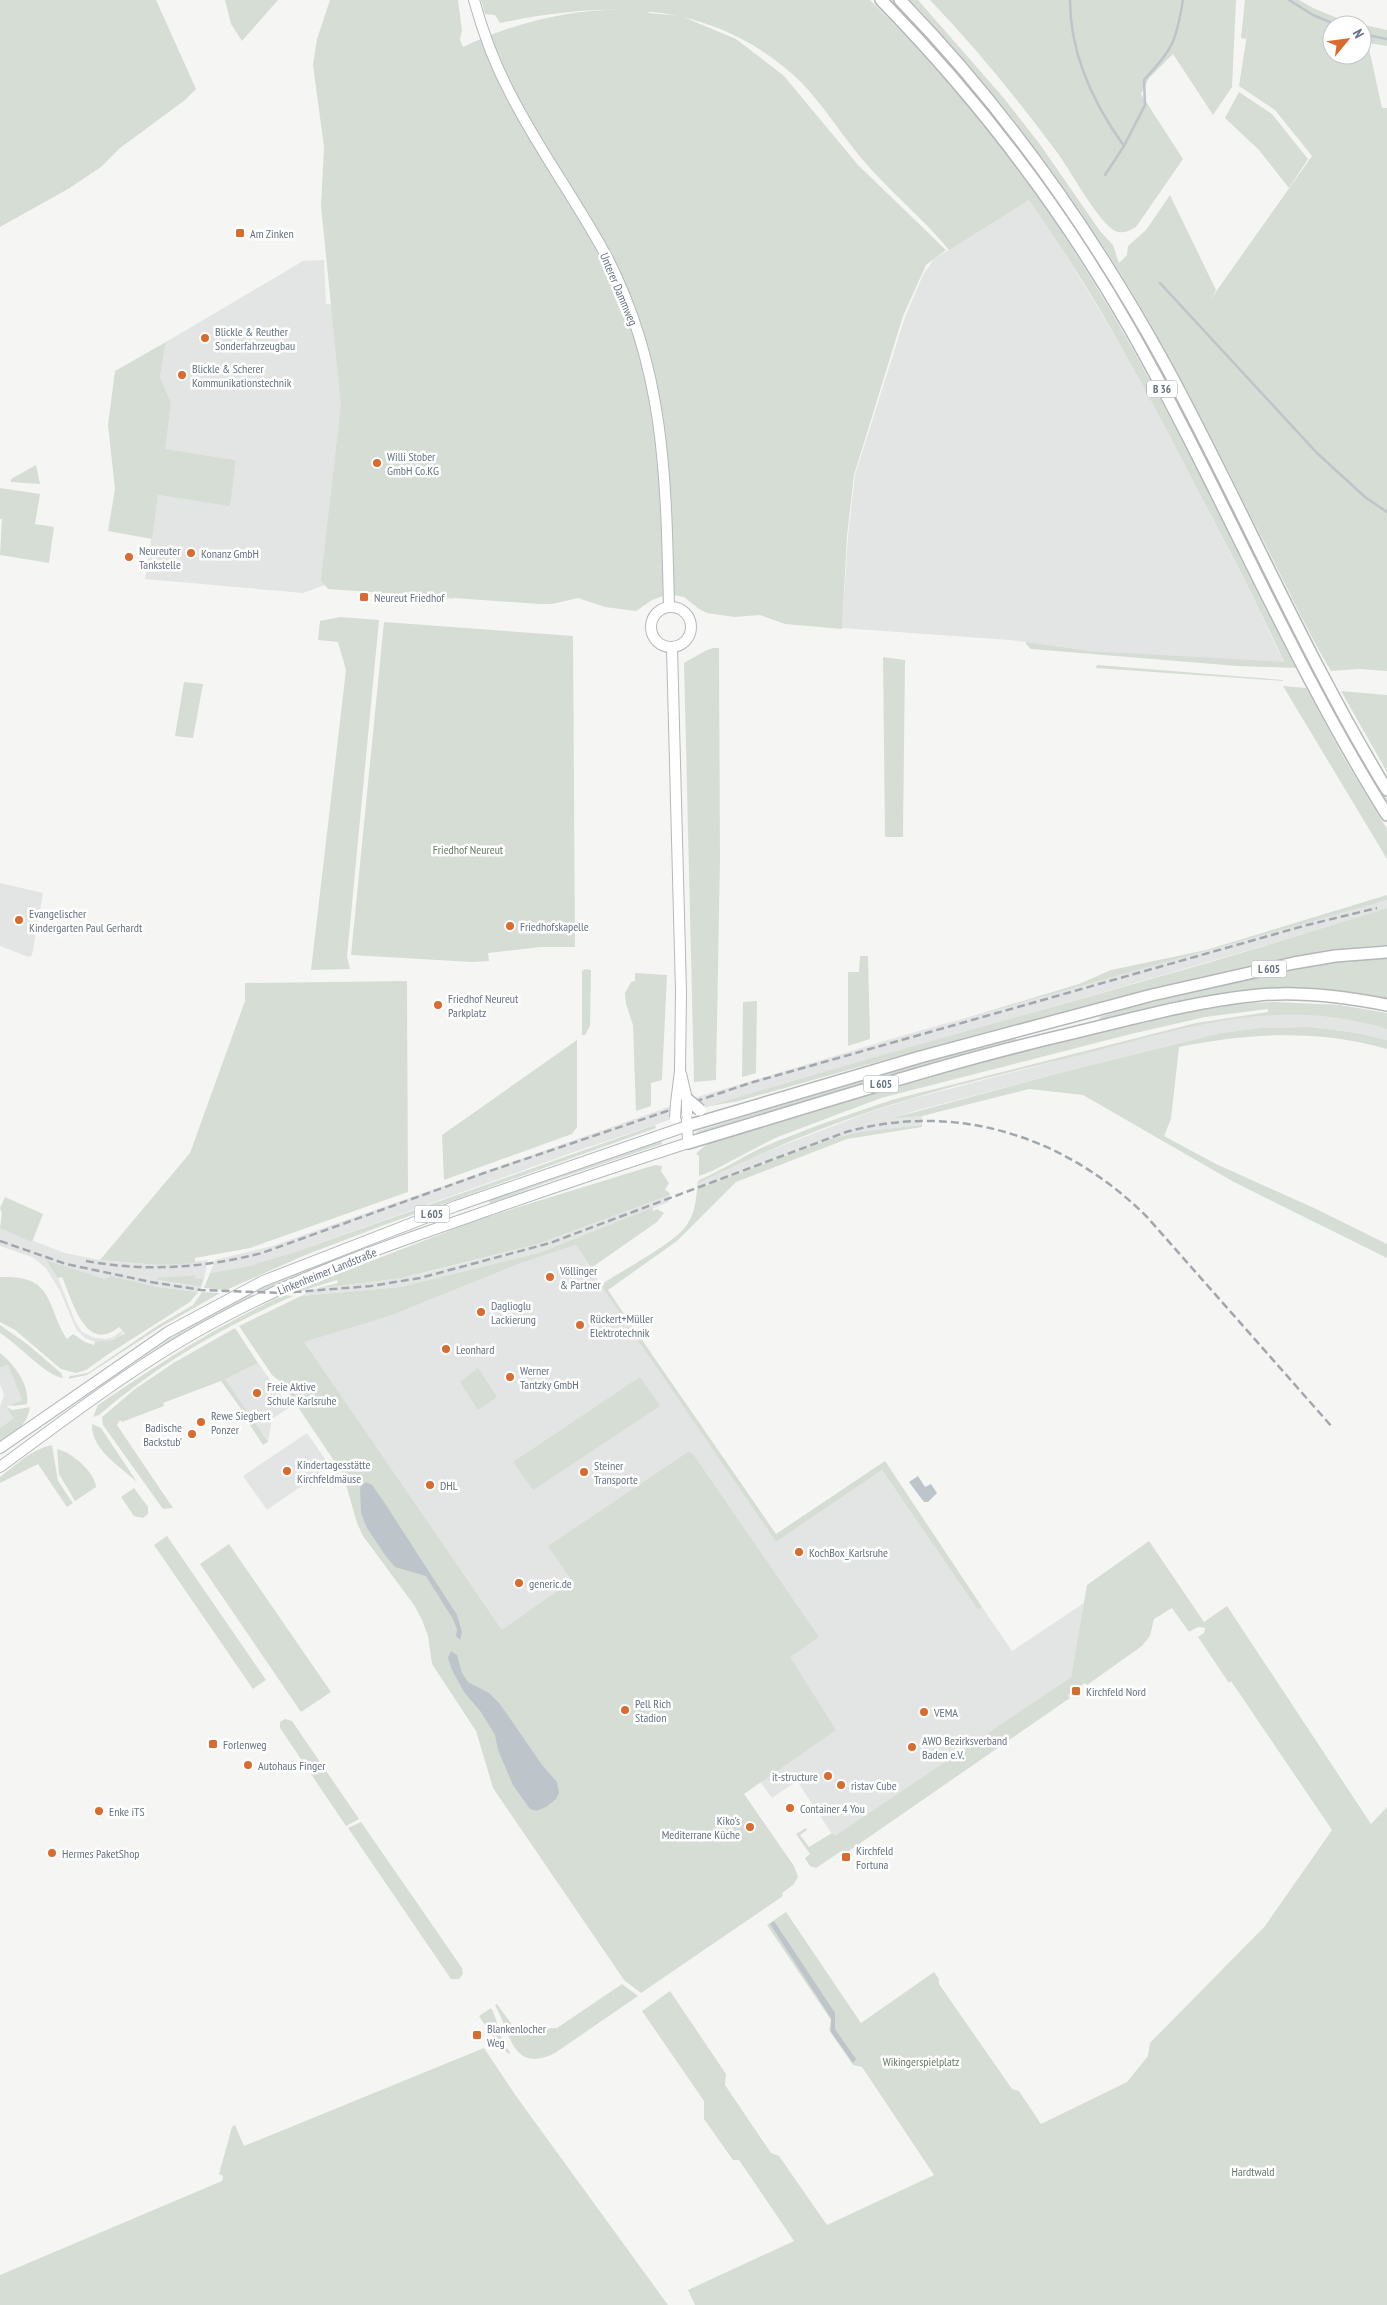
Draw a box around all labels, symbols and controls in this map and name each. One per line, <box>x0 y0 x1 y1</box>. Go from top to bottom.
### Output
north arrow <box>1322 15 1372 65</box>
text: N <box>1349 26 1368 41</box>
place label: Am Zinken <box>250 226 294 241</box>
marker: Am Zinken <box>234 227 246 239</box>
street label: Unterer Dammweg <box>597 250 641 328</box>
place label: Blickle & Reuther Sonderfahrzeugbau <box>215 324 295 353</box>
marker: Blickle & Reuther Sonderfahrzeugbau <box>199 332 211 344</box>
place label: Blickle & Scherer Kommunikationstechnik <box>192 361 292 390</box>
marker: Blickle & Scherer Kommunikationstechnik <box>176 369 188 381</box>
road number: B 36 <box>1147 380 1177 398</box>
place label: Willi Stober GmbH Co.KG <box>387 449 439 478</box>
marker: Willi Stober GmbH Co.KG <box>371 457 383 469</box>
place label: Neureuter Tankstelle <box>139 543 181 572</box>
place label: Konanz GmbH <box>201 546 259 561</box>
marker: Konanz GmbH <box>185 547 197 559</box>
marker: Neureuter Tankstelle <box>123 551 135 563</box>
place label: Neureut Friedhof <box>374 590 445 605</box>
marker: Neureut Friedhof <box>358 591 370 603</box>
park label: Friedhof Neureut <box>433 842 504 857</box>
place label: Evangelischer Kindergarten Paul Gerhardt <box>29 906 143 935</box>
marker: Evangelischer Kindergarten Paul Gerhardt <box>13 914 25 926</box>
place label: Friedhofskapelle <box>520 919 589 934</box>
marker: Friedhofskapelle <box>504 920 516 932</box>
road number: L 605 <box>1252 961 1286 978</box>
place label: Friedhof Neureut Parkplatz <box>448 991 519 1020</box>
marker: Friedhof Neureut Parkplatz <box>432 999 444 1011</box>
road number: L 605 <box>864 1076 898 1092</box>
road number: L 605 <box>414 1206 450 1222</box>
street label: Linkenheimer Landstraße <box>275 1244 379 1298</box>
place label: Völlinger & Partner <box>559 1263 601 1292</box>
marker: Völlinger & Partner <box>544 1271 556 1283</box>
place label: Daglioglu Lackierung <box>491 1298 536 1327</box>
marker: Daglioglu Lackierung <box>475 1306 487 1318</box>
place label: Rückert+Müller Elektrotechnik <box>590 1311 654 1340</box>
marker: Rückert+Müller Elektrotechnik <box>574 1319 586 1331</box>
place label: Leonhard <box>456 1342 494 1357</box>
marker: Leonhard <box>440 1343 452 1355</box>
place label: Werner Tantzky GmbH <box>520 1363 579 1392</box>
marker: Werner Tantzky GmbH <box>504 1371 516 1383</box>
place label: Freie Aktive Schule Karlsruhe <box>267 1379 337 1408</box>
marker: Freie Aktive Schule Karlsruhe <box>251 1387 263 1399</box>
place label: Rewe Siegbert Ponzer <box>211 1408 271 1437</box>
marker: Rewe Siegbert Ponzer <box>195 1416 207 1428</box>
place label: Badische Backstub' <box>143 1420 182 1449</box>
marker: Badische Backstub' <box>186 1428 198 1440</box>
place label: Kindertagesstätte Kirchfeldmäuse <box>297 1457 370 1486</box>
place label: Steiner Transporte <box>594 1458 638 1487</box>
marker: Kindertagesstätte Kirchfeldmäuse <box>281 1465 293 1477</box>
marker: Steiner Transporte <box>578 1466 590 1478</box>
place label: DHL <box>440 1478 458 1493</box>
marker: DHL <box>424 1479 436 1491</box>
place label: KochBox_Karlsruhe <box>809 1545 888 1560</box>
marker: KochBox_Karlsruhe <box>793 1546 805 1558</box>
place label: generic.de <box>529 1576 572 1591</box>
marker: generic.de <box>513 1577 525 1589</box>
place label: Kirchfeld Nord <box>1086 1684 1146 1699</box>
marker: Kirchfeld Nord <box>1070 1685 1082 1697</box>
place label: Pell Rich Stadion <box>635 1696 671 1725</box>
marker: Pell Rich Stadion <box>619 1704 631 1716</box>
place label: VEMA <box>933 1705 958 1720</box>
marker: VEMA <box>918 1706 930 1718</box>
place label: AWO Bezirksverband Baden e.V. <box>922 1733 1007 1762</box>
place label: Forlenweg <box>223 1737 266 1752</box>
marker: Forlenweg <box>207 1738 219 1750</box>
marker: AWO Bezirksverband Baden e.V. <box>906 1741 918 1753</box>
place label: Autohaus Finger <box>258 1758 326 1773</box>
marker: Autohaus Finger <box>242 1759 254 1771</box>
place label: it-structure <box>772 1769 818 1784</box>
marker: it-structure <box>822 1770 834 1782</box>
place label: ristav Cube <box>851 1778 897 1793</box>
marker: ristav Cube <box>835 1779 847 1791</box>
place label: Container 4 You <box>800 1801 865 1816</box>
marker: Container 4 You <box>784 1802 796 1814</box>
place label: Enke iTS <box>109 1804 145 1819</box>
marker: Enke iTS <box>93 1805 105 1817</box>
place label: Kiko's Mediterrane Küche <box>662 1813 740 1842</box>
marker: Kiko's Mediterrane Küche <box>744 1821 756 1833</box>
place label: Kirchfeld Fortuna <box>856 1843 893 1872</box>
place label: Hermes PaketShop <box>62 1846 140 1861</box>
marker: Hermes PaketShop <box>46 1847 58 1859</box>
marker: Kirchfeld Fortuna <box>840 1851 852 1863</box>
place label: Blankenlocher Weg <box>487 2021 547 2050</box>
marker: Blankenlocher Weg <box>471 2029 483 2041</box>
park label: Wikingerspielplatz <box>883 2054 959 2069</box>
park label: Hardtwald <box>1232 2164 1274 2179</box>

